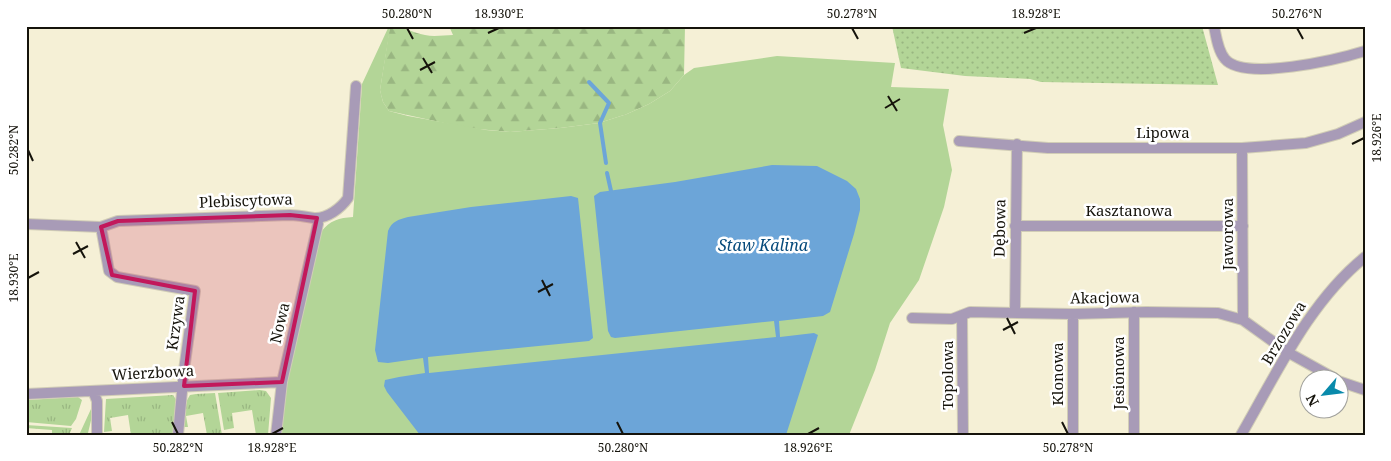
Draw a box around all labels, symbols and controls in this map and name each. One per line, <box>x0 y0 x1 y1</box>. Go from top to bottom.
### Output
text: 50.280°N <box>382 5 432 22</box>
text: 18.930°E <box>475 5 523 22</box>
text: 50.278°N <box>827 5 877 22</box>
text: 18.928°E <box>1012 5 1060 22</box>
text: 50.276°N <box>1272 5 1322 22</box>
text: 18.926°E <box>1368 114 1385 162</box>
street label: Lipowa <box>1136 122 1190 142</box>
text: 50.282°N <box>5 125 22 175</box>
street label: Plebiscytowa <box>199 188 293 212</box>
street label: Jaworowa <box>1217 198 1237 271</box>
street label: Dębowa <box>988 199 1010 257</box>
street label: Kasztanowa <box>1086 200 1172 220</box>
water label: Staw Kalina <box>718 234 809 256</box>
text: 18.930°E <box>5 254 22 302</box>
street label: Akacjowa <box>1070 286 1140 308</box>
street label: Krzywa <box>161 294 189 352</box>
street label: Brzozowa <box>1256 297 1310 368</box>
street label: Nowa <box>265 300 293 345</box>
street label: Jesionowa <box>1108 336 1128 411</box>
street label: Topolowa <box>937 340 957 410</box>
street label: Klonowa <box>1047 342 1067 406</box>
street label: Wierzbowa <box>111 360 195 384</box>
north arrow <box>1298 368 1348 418</box>
text: N <box>1301 391 1323 410</box>
text: 50.282°N <box>153 439 203 456</box>
text: 18.928°E <box>248 439 296 456</box>
text: 50.280°N <box>598 439 648 456</box>
text: 18.926°E <box>784 439 832 456</box>
text: 50.278°N <box>1043 439 1093 456</box>

